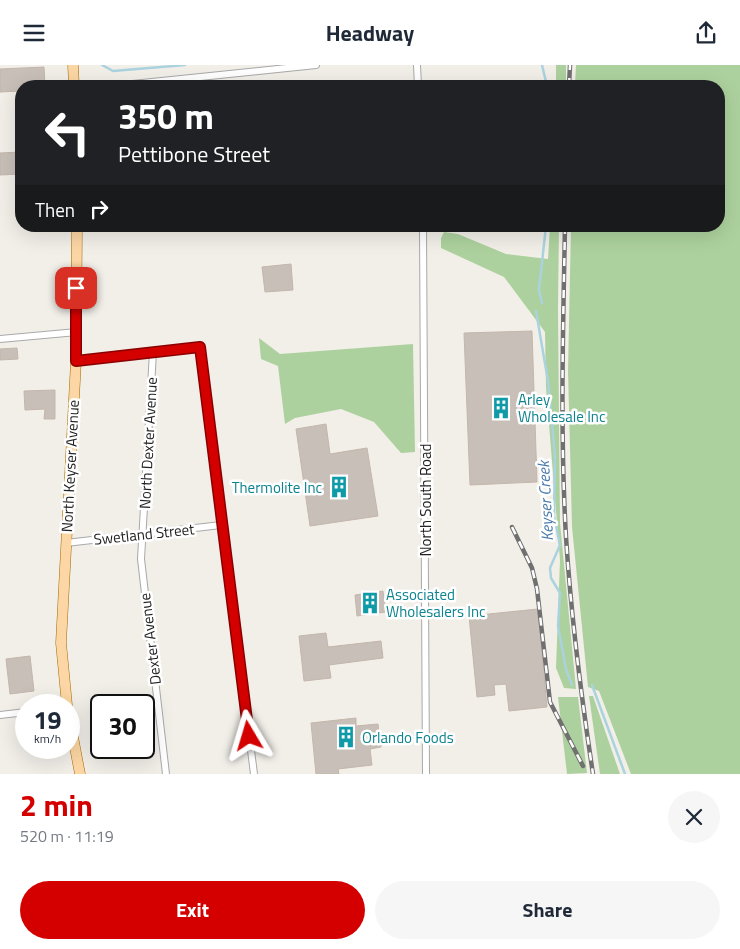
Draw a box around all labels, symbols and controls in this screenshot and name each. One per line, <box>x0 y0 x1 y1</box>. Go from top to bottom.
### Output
text: Headway <box>326 16 414 50</box>
icon: menu <box>20 19 48 47</box>
icon: share <box>692 19 720 47</box>
text: 350 m <box>118 89 214 143</box>
icon: left <box>35 100 100 165</box>
text: Pettibone Street <box>118 137 270 171</box>
text: Then <box>35 195 75 224</box>
icon: right <box>85 195 113 223</box>
pin <box>55 267 97 309</box>
icon: arrive <box>62 274 90 302</box>
street label: North Dexter Avenue <box>133 376 163 510</box>
place label: Arley Wholesale Inc <box>518 388 605 428</box>
building icon: Arley Wholesale Inc <box>488 395 514 421</box>
street label: North Keyser Avenue <box>55 399 85 533</box>
street label: North South Road <box>414 444 437 556</box>
water label: Keyser Creek <box>531 459 559 542</box>
building icon: Thermolite Inc <box>326 474 352 500</box>
place label: Thermolite Inc <box>232 476 322 499</box>
street label: Swetland Street <box>93 517 196 551</box>
place label: Associated Wholesalers Inc <box>386 583 486 623</box>
building icon: Associated Wholesalers Inc <box>357 590 383 616</box>
street label: Dexter Avenue <box>133 592 167 686</box>
speed limit sign: 30 <box>90 694 155 759</box>
text: 19 <box>33 701 62 739</box>
position arrow <box>222 709 274 761</box>
building icon: Orlando Foods <box>333 724 359 750</box>
place label: Orlando Foods <box>362 726 454 749</box>
text: km/h <box>34 729 61 748</box>
text: 2 min <box>20 782 93 828</box>
button: close <box>668 791 720 843</box>
text: 520 m · 11:19 <box>20 824 114 848</box>
button: Exit <box>20 881 365 939</box>
button: Share <box>375 881 720 939</box>

